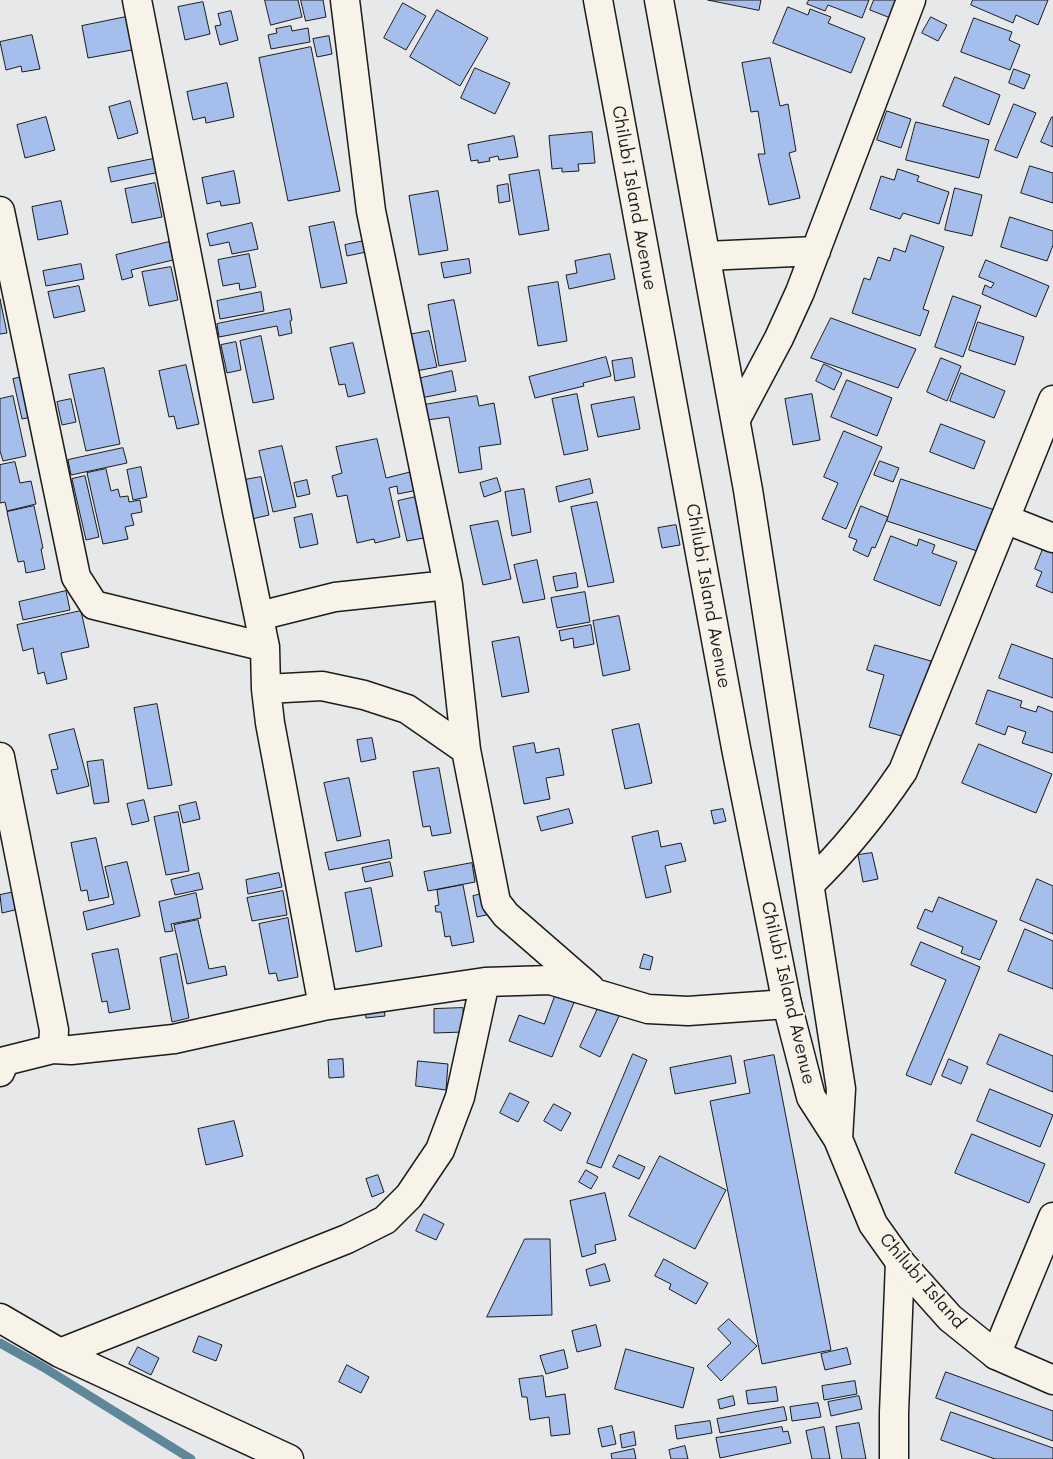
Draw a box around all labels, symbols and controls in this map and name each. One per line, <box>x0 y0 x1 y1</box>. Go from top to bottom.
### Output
street label: Chilubi Island Avenue <box>607 104 661 292</box>
street label: Chilubi Island Avenue <box>681 502 735 690</box>
street label: Chilubi Island Avenue <box>756 899 820 1087</box>
street label: Chilubi Island <box>875 1229 969 1333</box>

